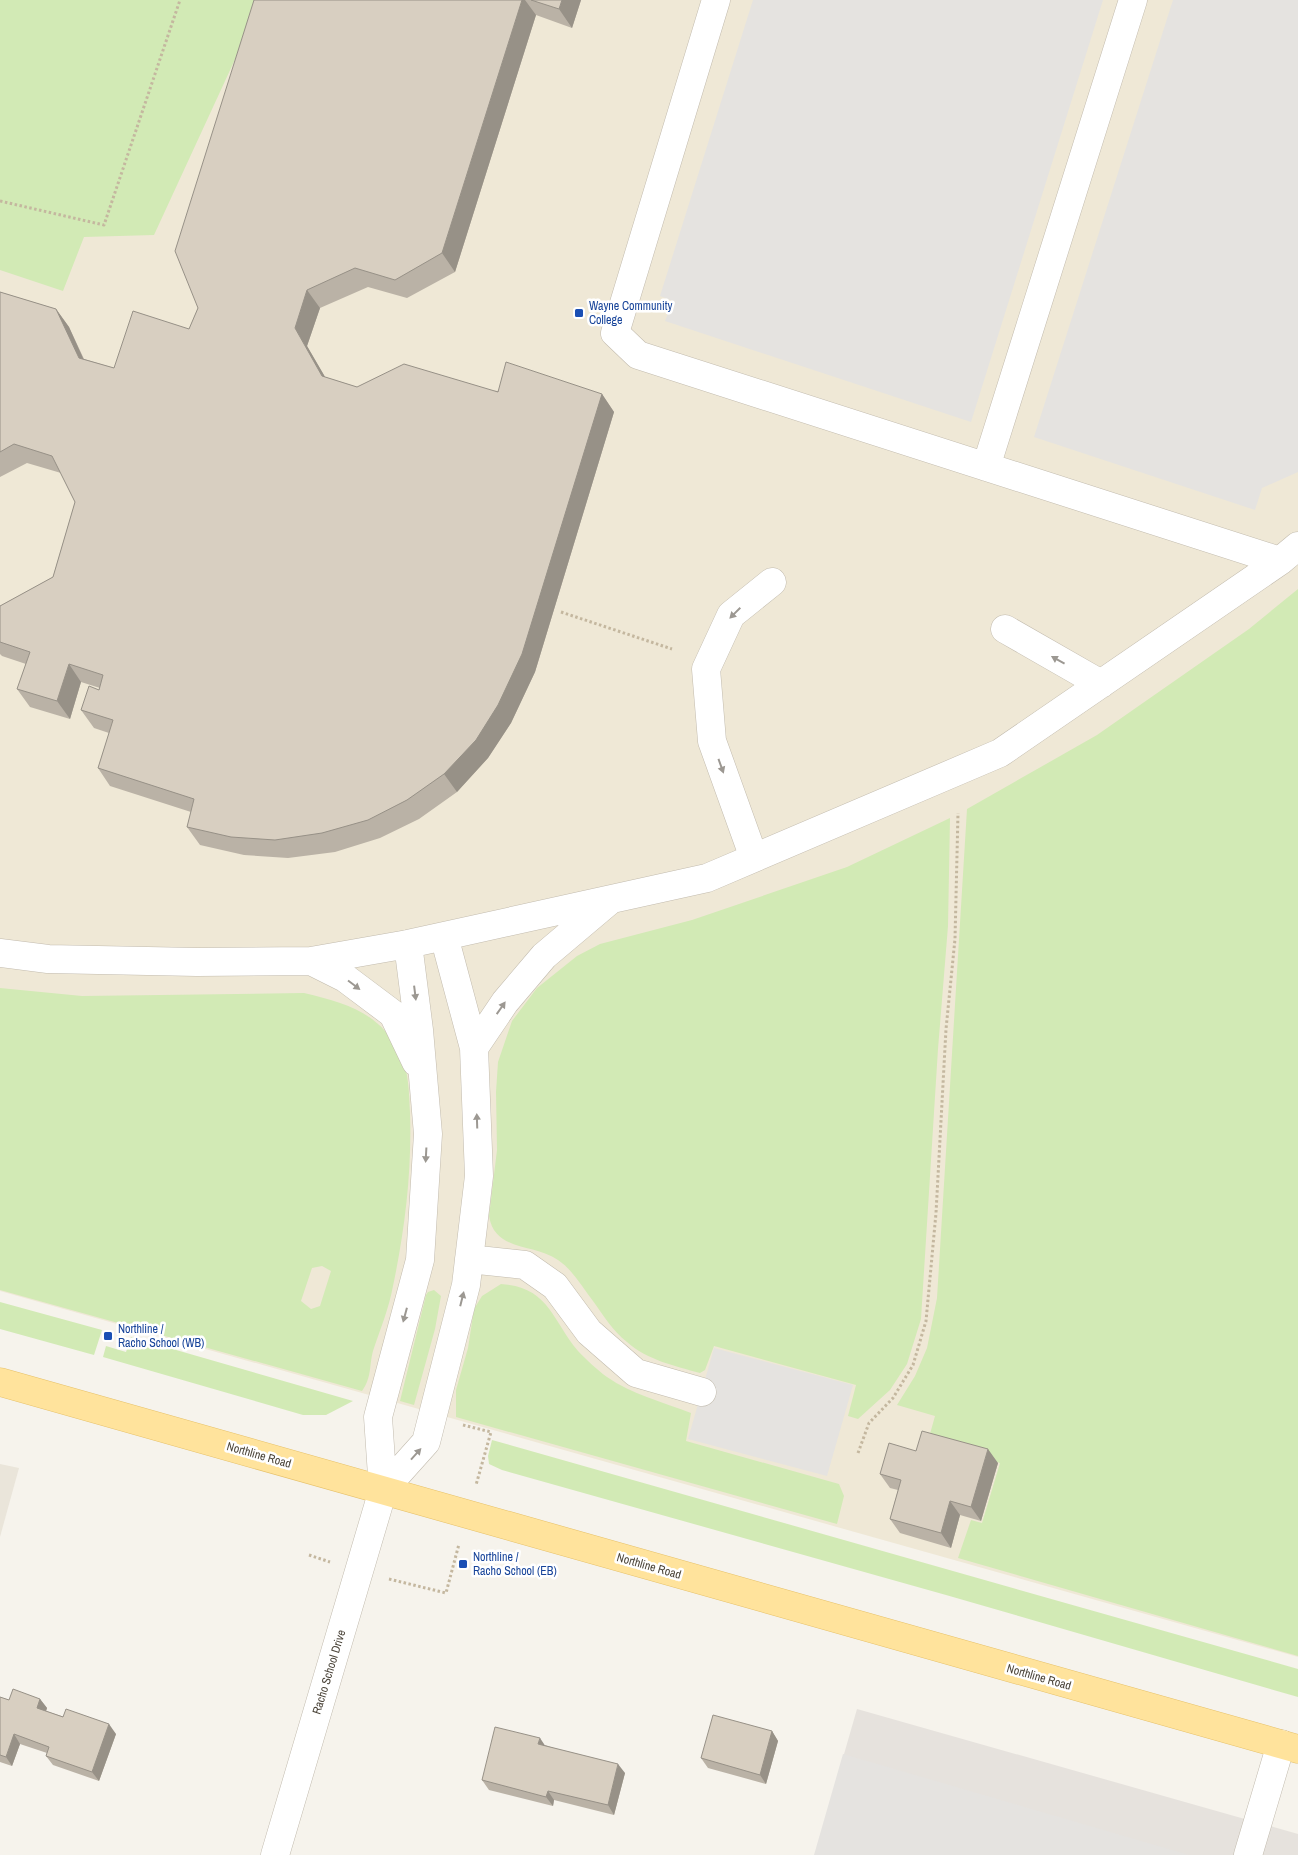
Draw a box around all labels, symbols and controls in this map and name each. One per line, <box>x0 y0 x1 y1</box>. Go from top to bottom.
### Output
place label: Wayne Community College <box>589 298 672 328</box>
marker: Wayne Community College <box>573 307 585 319</box>
one-way arrow <box>729 607 741 619</box>
one-way arrow <box>1052 655 1065 664</box>
one-way arrow <box>717 759 725 774</box>
one-way arrow <box>347 980 361 990</box>
one-way arrow <box>411 985 419 1001</box>
one-way arrow <box>496 1001 506 1014</box>
one-way arrow <box>473 1113 481 1129</box>
one-way arrow <box>422 1147 430 1163</box>
one-way arrow <box>458 1292 466 1307</box>
one-way arrow <box>401 1307 409 1322</box>
place label: Northline / Racho School (WB) <box>118 1321 204 1351</box>
marker: Northline / Racho School (WB) <box>102 1330 114 1342</box>
street label: Northline Road <box>225 1438 293 1472</box>
one-way arrow <box>410 1447 421 1460</box>
place label: Northline / Racho School (EB) <box>473 1549 557 1579</box>
street label: Northline Road <box>615 1549 683 1583</box>
marker: Northline / Racho School (EB) <box>457 1558 469 1570</box>
street label: Racho School Drive <box>309 1628 349 1716</box>
street label: Northline Road <box>1005 1660 1073 1694</box>

